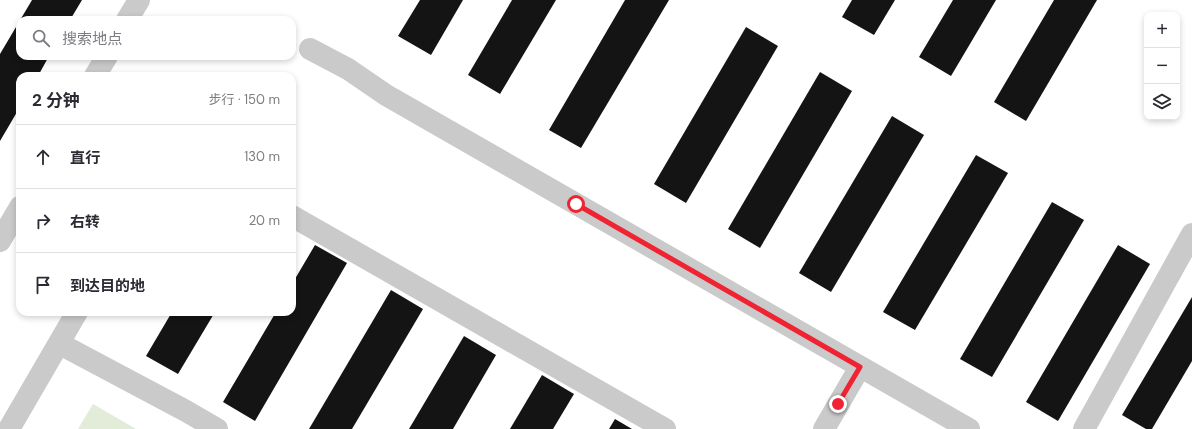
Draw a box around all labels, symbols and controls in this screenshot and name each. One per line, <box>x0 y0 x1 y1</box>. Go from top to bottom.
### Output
map controls <box>1144 12 1180 120</box>
button: + <box>1144 12 1180 48</box>
search box <box>16 16 296 60</box>
icon: search <box>30 27 52 49</box>
text: 搜索地点 <box>62 29 122 49</box>
button: − <box>1144 48 1180 84</box>
button: layers <box>1144 84 1180 120</box>
text: 2 分钟 <box>32 89 80 111</box>
text: 步行 · 150 m <box>209 91 280 108</box>
icon: ahead <box>32 146 54 168</box>
text: 直行 <box>70 148 100 168</box>
text: 130 m <box>244 148 280 165</box>
route start <box>567 195 585 213</box>
icon: right <box>32 210 54 232</box>
text: 右转 <box>70 212 100 232</box>
text: 20 m <box>249 212 280 229</box>
icon: arrive <box>32 274 54 296</box>
text: 到达目的地 <box>70 276 145 296</box>
route end <box>829 395 847 413</box>

